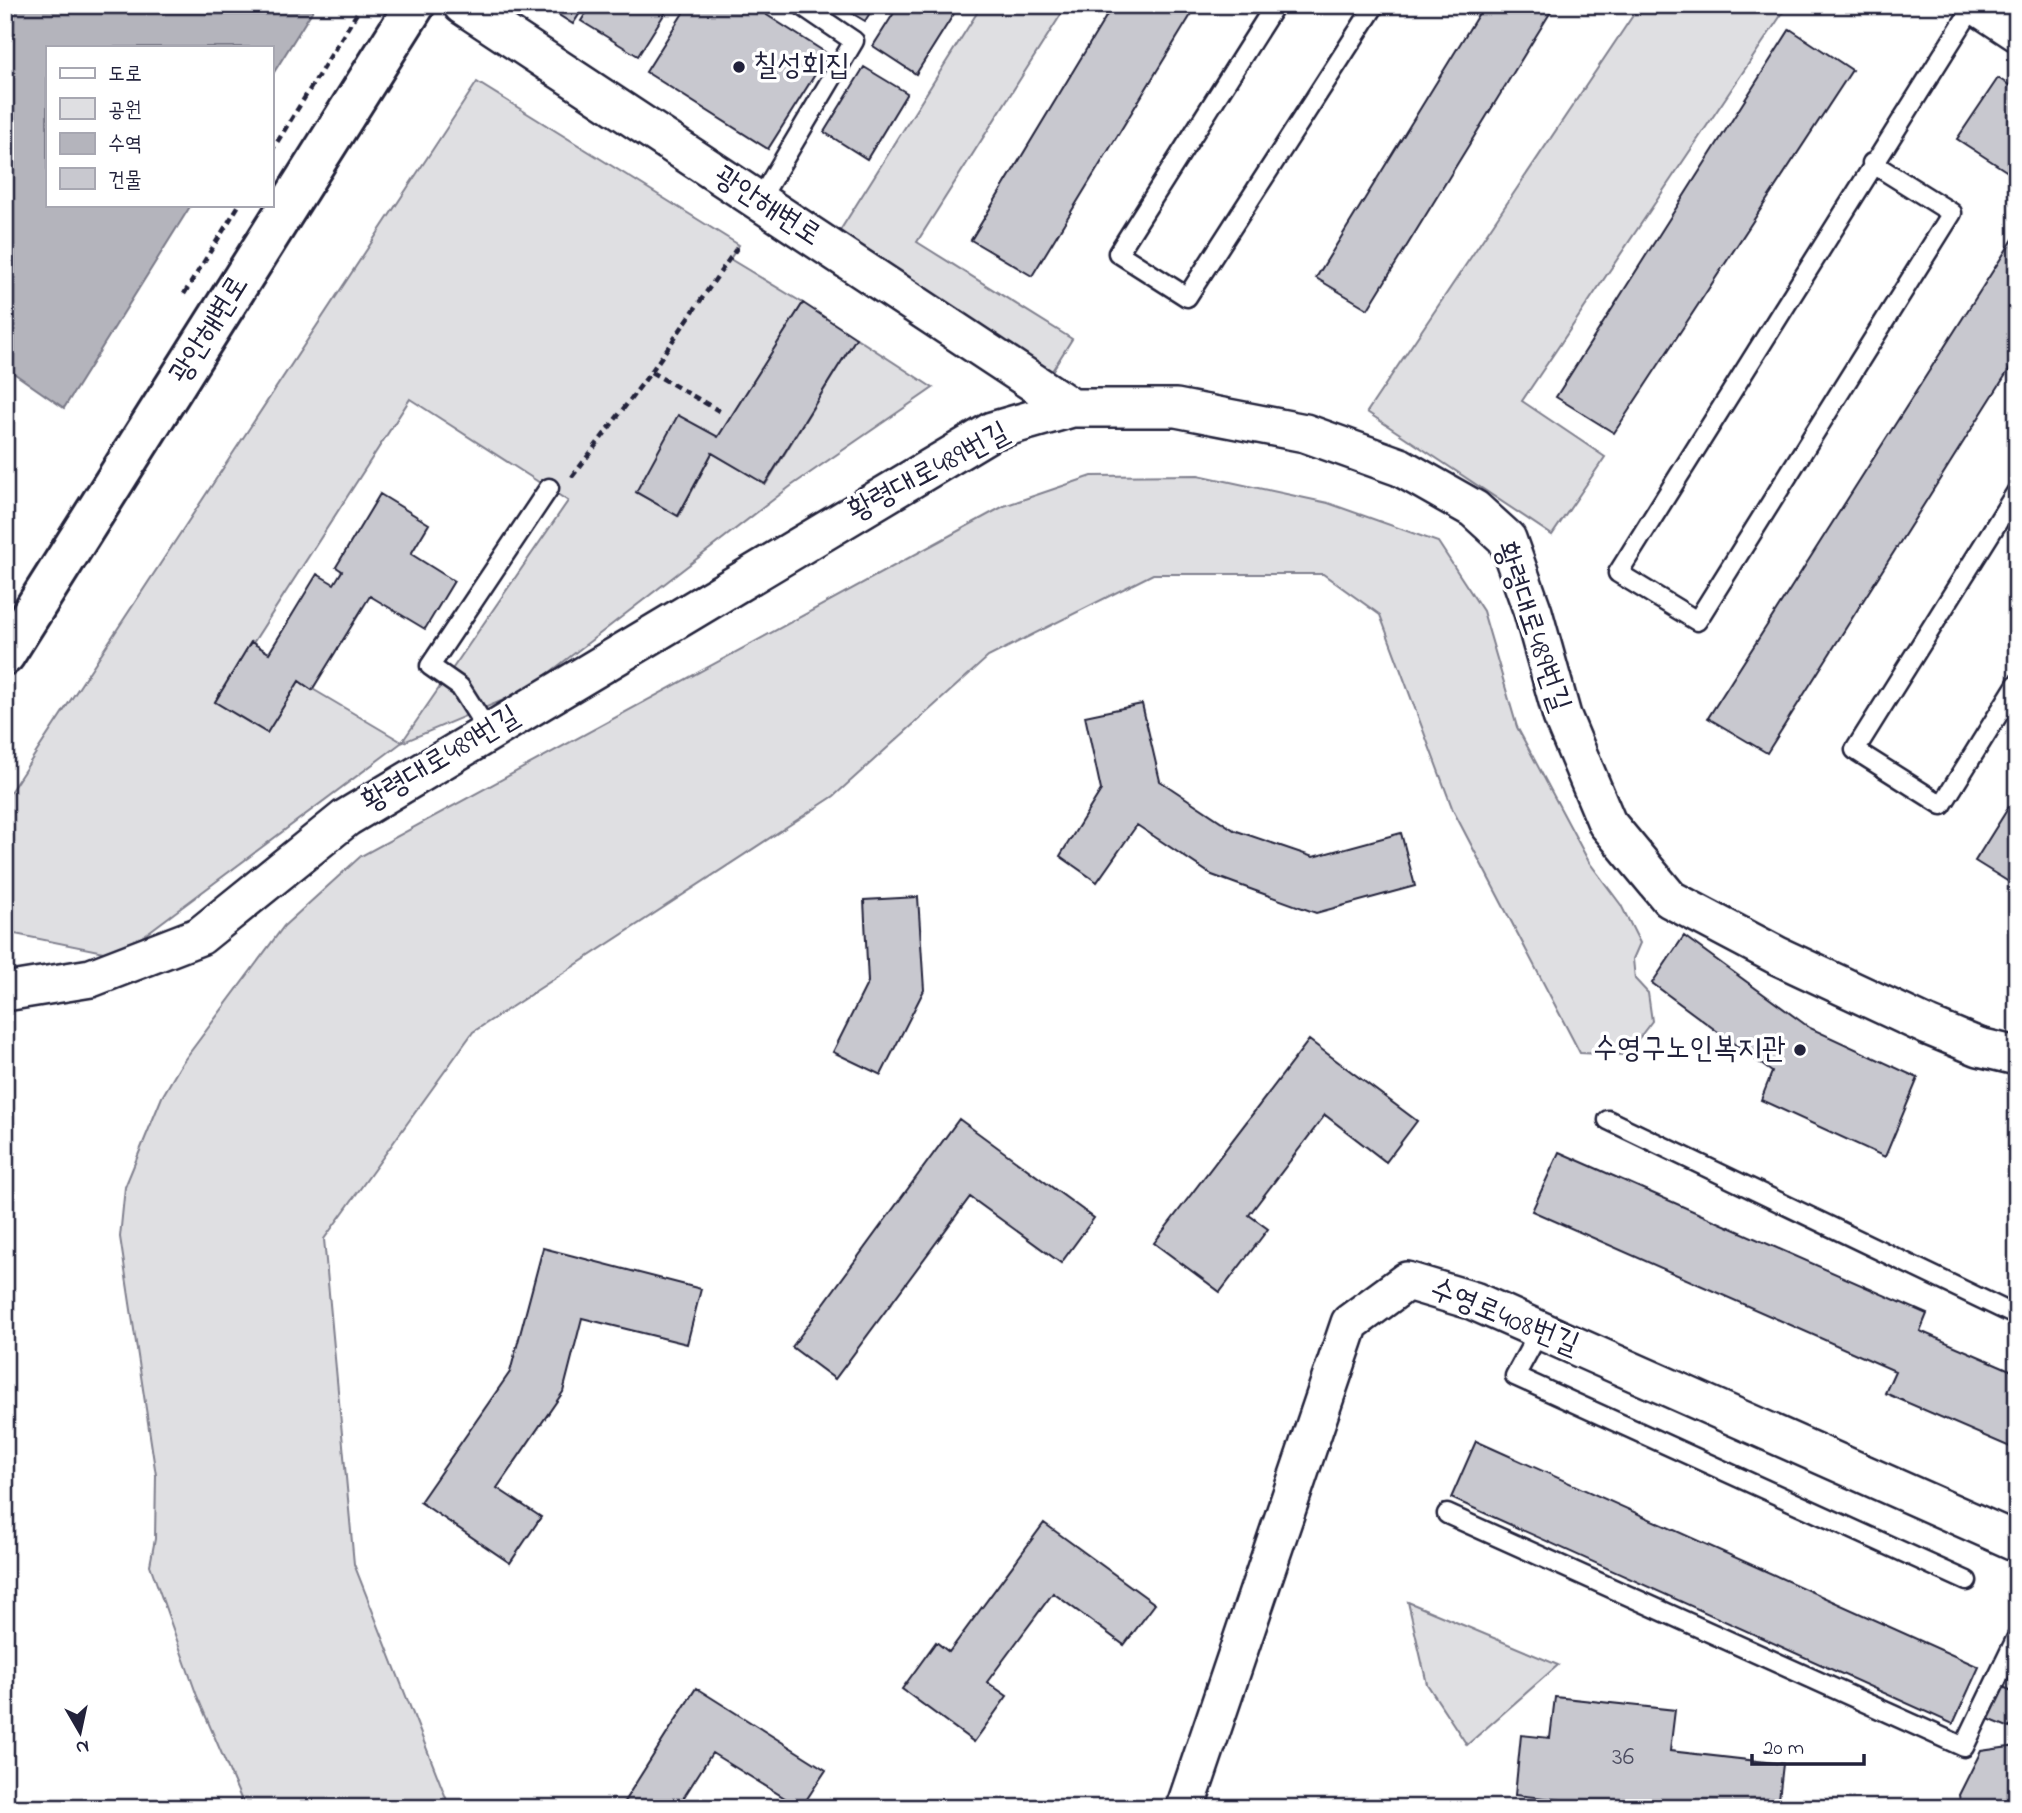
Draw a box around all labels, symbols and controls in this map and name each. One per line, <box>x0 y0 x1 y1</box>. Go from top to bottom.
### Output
place label: 칠성회집 <box>753 45 850 89</box>
legend <box>46 46 273 206</box>
marker: 칠성회집 <box>731 59 747 75</box>
text: 도로 <box>108 60 142 90</box>
text: 공원 <box>108 96 142 126</box>
text: 수역 <box>108 130 142 160</box>
street label: 광안해변로 <box>704 156 830 258</box>
text: 건물 <box>108 166 142 196</box>
street label: 광안해변로 <box>159 267 261 393</box>
street label: 황령대로489번길 <box>840 412 1018 534</box>
street label: 황령대로489번길 <box>1481 536 1581 718</box>
street label: 황령대로489번길 <box>354 695 528 825</box>
place label: 수영구노인복지관 <box>1593 1028 1786 1072</box>
marker: 수영구노인복지관 <box>1792 1042 1808 1058</box>
street label: 수영로408번길 <box>1423 1268 1585 1368</box>
north arrow <box>46 1698 116 1768</box>
scale bar <box>1752 1722 1864 1766</box>
text: N <box>74 1732 91 1761</box>
text: 20 m <box>1763 1734 1804 1764</box>
house number: 36 <box>1612 1739 1634 1777</box>

